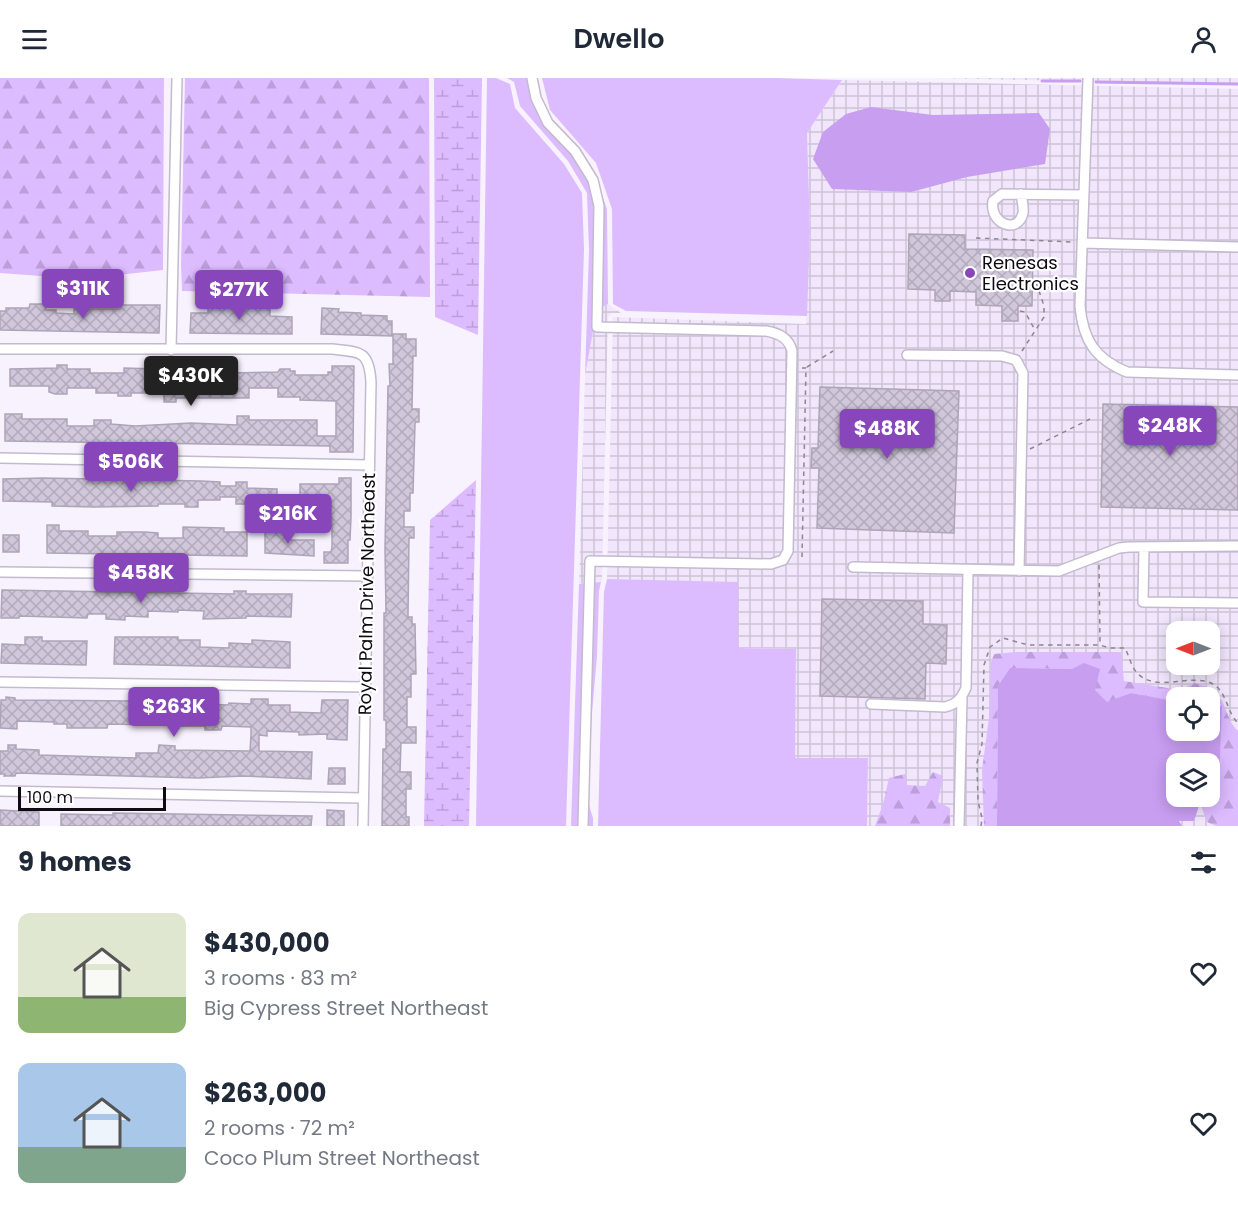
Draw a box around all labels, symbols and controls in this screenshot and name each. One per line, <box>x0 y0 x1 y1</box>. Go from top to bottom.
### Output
text: Dwello <box>573 20 665 57</box>
icon: menu <box>18 23 51 56</box>
icon: person <box>1187 23 1220 56</box>
place label: Renesas Electronics <box>982 250 1079 296</box>
marker: Renesas Electronics <box>963 266 977 280</box>
pin: $311K <box>41 269 125 320</box>
pin: $277K <box>197 270 281 321</box>
text: $311K <box>56 274 110 302</box>
text: $277K <box>209 275 269 303</box>
pin: $430K <box>149 356 233 407</box>
text: $430K <box>158 361 224 389</box>
pin: $248K <box>1128 406 1212 457</box>
pin: $488K <box>845 409 929 460</box>
text: $248K <box>1137 411 1203 439</box>
text: $488K <box>854 414 920 442</box>
pin: $506K <box>89 442 173 493</box>
text: $506K <box>98 447 164 475</box>
street label: Royal Palm Drive Northeast <box>352 473 381 715</box>
pin: $216K <box>246 494 330 545</box>
text: $216K <box>259 499 317 527</box>
pin: $458K <box>99 553 183 604</box>
text: $458K <box>108 558 174 586</box>
north arrow <box>1166 621 1220 675</box>
map controls <box>1166 621 1220 807</box>
pin: $263K <box>132 687 216 738</box>
button: locate <box>1166 687 1220 741</box>
text: $263K <box>142 692 206 720</box>
button: layers <box>1166 753 1220 807</box>
scale bar <box>18 784 166 812</box>
text: 100 m <box>27 786 73 809</box>
text: 9 homes <box>18 844 132 880</box>
icon: filters <box>1187 846 1220 879</box>
text: $430,000 <box>204 925 330 961</box>
icon: home <box>66 937 138 1009</box>
icon: heart <box>1187 957 1220 990</box>
text: 3 rooms · 83 m² <box>204 964 357 992</box>
text: Big Cypress Street Northeast <box>204 994 488 1022</box>
text: $263,000 <box>204 1075 327 1111</box>
icon: home <box>66 1087 138 1159</box>
icon: heart <box>1187 1107 1220 1140</box>
text: 2 rooms · 72 m² <box>204 1114 355 1142</box>
text: Coco Plum Street Northeast <box>204 1144 480 1172</box>

